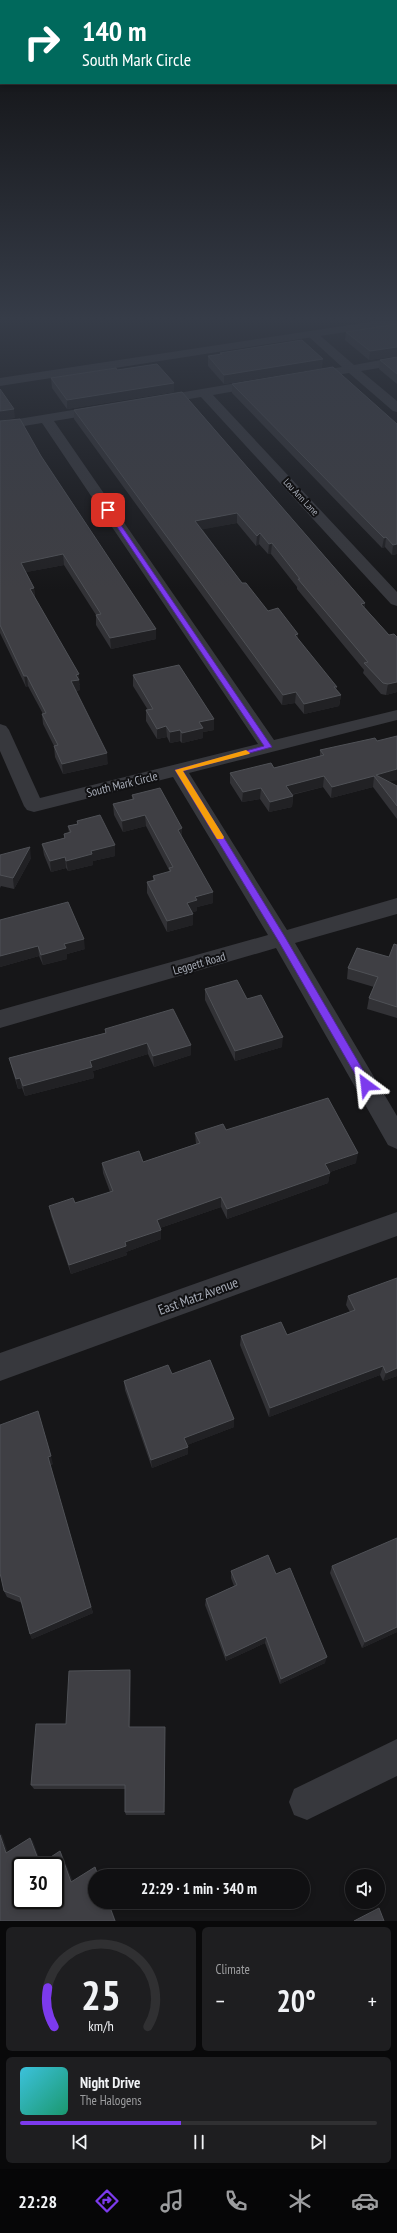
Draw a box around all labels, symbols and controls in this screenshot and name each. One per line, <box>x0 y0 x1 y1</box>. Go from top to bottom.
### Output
text: 140 m <box>82 12 146 49</box>
icon: right <box>16 16 68 68</box>
text: South Mark Circle <box>82 48 191 71</box>
street label: Lou Ann Lane <box>280 476 322 518</box>
pin <box>91 493 125 527</box>
icon: arrive <box>97 499 119 521</box>
street label: South Mark Circle <box>85 768 159 800</box>
street label: Leggett Road <box>171 948 227 978</box>
position arrow <box>345 1064 387 1106</box>
street label: East Matz Avenue <box>155 1273 241 1319</box>
speed limit sign: 30 <box>12 1857 64 1909</box>
map controls <box>345 1869 385 1909</box>
button: sound <box>345 1869 385 1909</box>
text: 22:29 · 1 min · 340 m <box>141 1879 257 1898</box>
text: Climate <box>216 1961 250 1978</box>
text: 25 <box>81 1968 121 2021</box>
text: 20° <box>276 1981 316 2020</box>
text: − <box>216 1987 225 2015</box>
text: + <box>368 1987 377 2015</box>
text: km/h <box>88 2016 113 2035</box>
text: Night Drive <box>80 2073 140 2092</box>
text: The Halogens <box>80 2092 142 2109</box>
icon: previous <box>69 2131 91 2153</box>
icon: pause <box>188 2131 210 2153</box>
icon: next <box>307 2131 329 2153</box>
icon: directions <box>93 2187 121 2215</box>
icon: music <box>158 2187 186 2215</box>
icon: phone <box>222 2187 250 2215</box>
icon: climate <box>286 2187 314 2215</box>
icon: car <box>351 2187 379 2215</box>
text: 22:28 <box>18 2190 57 2213</box>

